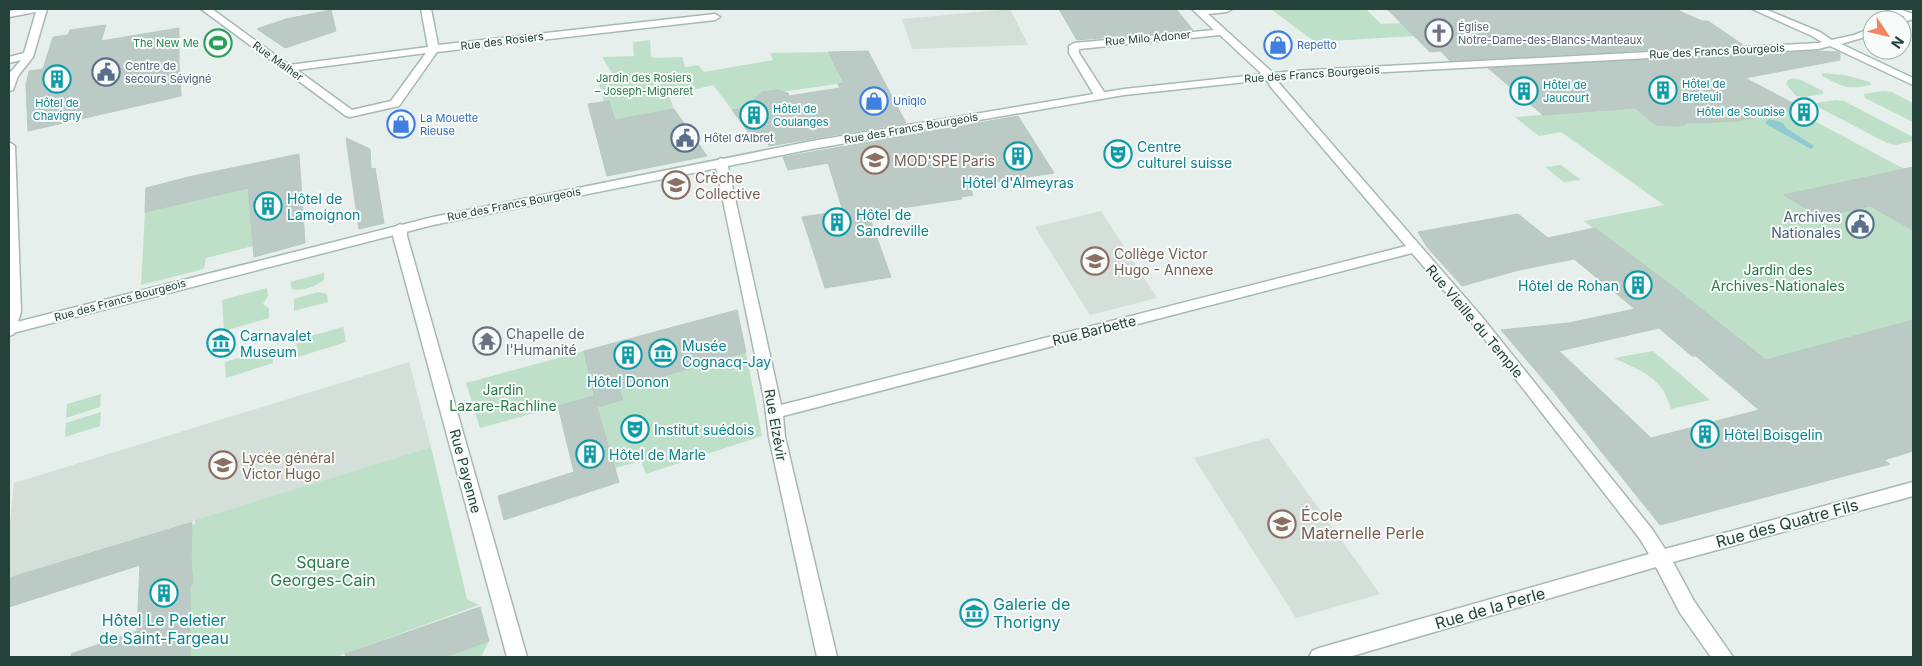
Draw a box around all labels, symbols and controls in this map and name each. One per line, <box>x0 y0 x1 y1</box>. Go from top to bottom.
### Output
north arrow <box>1862 10 1912 60</box>
church icon: Église Notre-Dame-des-Blancs-Manteaux <box>1424 18 1454 48</box>
place label: Église Notre-Dame-des-Blancs-Manteaux <box>1458 20 1642 47</box>
street label: Rue Milo Adoner <box>1105 27 1191 49</box>
sports icon: The New Me <box>203 28 233 58</box>
street label: Rue des Rosiers <box>460 29 544 53</box>
shop icon: Repetto <box>1263 30 1293 60</box>
text: N <box>1888 33 1908 52</box>
place label: The New Me <box>133 36 199 50</box>
street label: Rue Malher <box>250 38 306 84</box>
place label: Repetto <box>1297 38 1337 52</box>
street label: Rue des Francs Bourgeois <box>1649 40 1785 62</box>
public building icon: Centre de secours Sévigné <box>91 57 121 87</box>
place label: Centre de secours Sévigné <box>125 59 211 86</box>
street label: Rue des Francs Bourgeois <box>1244 62 1380 86</box>
building icon: Hôtel de Chavigny <box>42 64 72 94</box>
park label: Jardin des Rosiers – Joseph-Migneret <box>595 71 694 98</box>
building icon: Hôtel de Breteuil <box>1648 75 1678 105</box>
building icon: Hôtel de Jaucourt <box>1509 76 1539 106</box>
place label: Hôtel de Breteuil <box>1682 77 1726 104</box>
place label: Hôtel de Jaucourt <box>1543 78 1590 105</box>
shop icon: Uniqlo <box>859 86 889 116</box>
place label: Uniqlo <box>893 94 927 108</box>
place label: Hôtel de Chavigny <box>33 96 81 123</box>
building icon: Hôtel de Soubise <box>1789 97 1819 127</box>
building icon: Hôtel de Coulanges <box>739 100 769 130</box>
place label: Hôtel de Coulanges <box>773 102 829 129</box>
place label: Hôtel de Soubise <box>1697 105 1785 119</box>
shop icon: La Mouette Rieuse <box>386 109 416 139</box>
street label: Rue des Francs Bourgeois <box>843 109 979 147</box>
place label: La Mouette Rieuse <box>420 111 478 138</box>
public building icon: Hôtel d’Albret <box>670 123 700 153</box>
place label: Hôtel d’Albret <box>704 131 774 145</box>
place label: Centre culturel suisse <box>1137 138 1232 171</box>
theatre icon: Centre culturel suisse <box>1103 139 1133 169</box>
building icon: Hôtel d'Almeyras <box>1003 141 1033 171</box>
school or university icon: MOD'SPE Paris <box>860 145 890 175</box>
place label: MOD'SPE Paris <box>894 152 995 169</box>
place label: Crèche Collective <box>695 169 760 202</box>
school or university icon: Crèche Collective <box>661 170 691 200</box>
place label: Hôtel d'Almeyras <box>962 174 1074 191</box>
street label: Rue des Francs Bourgeois <box>446 184 582 224</box>
place label: Hôtel de Lamoignon <box>287 190 360 223</box>
building icon: Hôtel de Lamoignon <box>253 191 283 221</box>
place label: Hôtel de Sandreville <box>856 206 929 239</box>
building icon: Hôtel de Sandreville <box>822 207 852 237</box>
place label: Archives Nationales <box>1771 208 1841 241</box>
public building icon: Archives Nationales <box>1845 209 1875 239</box>
place label: Collège Victor Hugo - Annexe <box>1114 245 1214 278</box>
school or university icon: Collège Victor Hugo - Annexe <box>1080 246 1110 276</box>
street label: Rue Vieille du Temple <box>1423 261 1527 381</box>
park label: Jardin des Archives-Nationales <box>1711 261 1845 294</box>
building icon: Hôtel de Rohan <box>1623 270 1653 300</box>
street label: Rue des Francs Bourgeois <box>53 276 188 324</box>
place label: Hôtel de Rohan <box>1518 277 1619 294</box>
street label: Rue Barbette <box>1050 311 1138 349</box>
place label: Chapelle de l'Humanité <box>506 325 585 358</box>
temple icon: Chapelle de l'Humanité <box>472 326 502 356</box>
place label: Carnavalet Museum <box>240 327 312 360</box>
museum icon: Carnavalet Museum <box>206 328 236 358</box>
place label: Musée Cognacq-Jay <box>682 337 771 370</box>
museum icon: Musée Cognacq-Jay <box>648 338 678 368</box>
building icon: Hôtel Donon <box>613 340 643 370</box>
place label: Hôtel Donon <box>587 373 669 390</box>
park label: Jardin Lazare-Rachline <box>449 381 557 414</box>
street label: Rue Elzévir <box>761 388 791 462</box>
theatre icon: Institut suédois <box>620 414 650 444</box>
building icon: Hôtel Boisgelin <box>1690 419 1720 449</box>
place label: Institut suédois <box>654 421 754 438</box>
place label: Hôtel Boisgelin <box>1724 426 1823 443</box>
street label: Rue Payenne <box>447 427 485 515</box>
building icon: Hôtel de Marle <box>575 439 605 469</box>
place label: Hôtel de Marle <box>609 446 706 463</box>
place label: Lycée général Victor Hugo <box>242 449 335 482</box>
school or university icon: Lycée général Victor Hugo <box>208 450 238 480</box>
street label: Rue des Quatre Fils <box>1714 494 1860 552</box>
place label: École Maternelle Perle <box>1301 505 1424 543</box>
school or university icon: École Maternelle Perle <box>1267 509 1297 539</box>
park label: Square Georges-Cain <box>270 552 376 590</box>
building icon: Hôtel Le Peletier de Saint-Fargeau <box>149 578 179 608</box>
street label: Rue de la Perle <box>1433 583 1547 633</box>
place label: Galerie de Thorigny <box>993 594 1070 632</box>
museum icon: Galerie de Thorigny <box>959 598 989 628</box>
place label: Hôtel Le Peletier de Saint-Fargeau <box>99 610 229 648</box>

